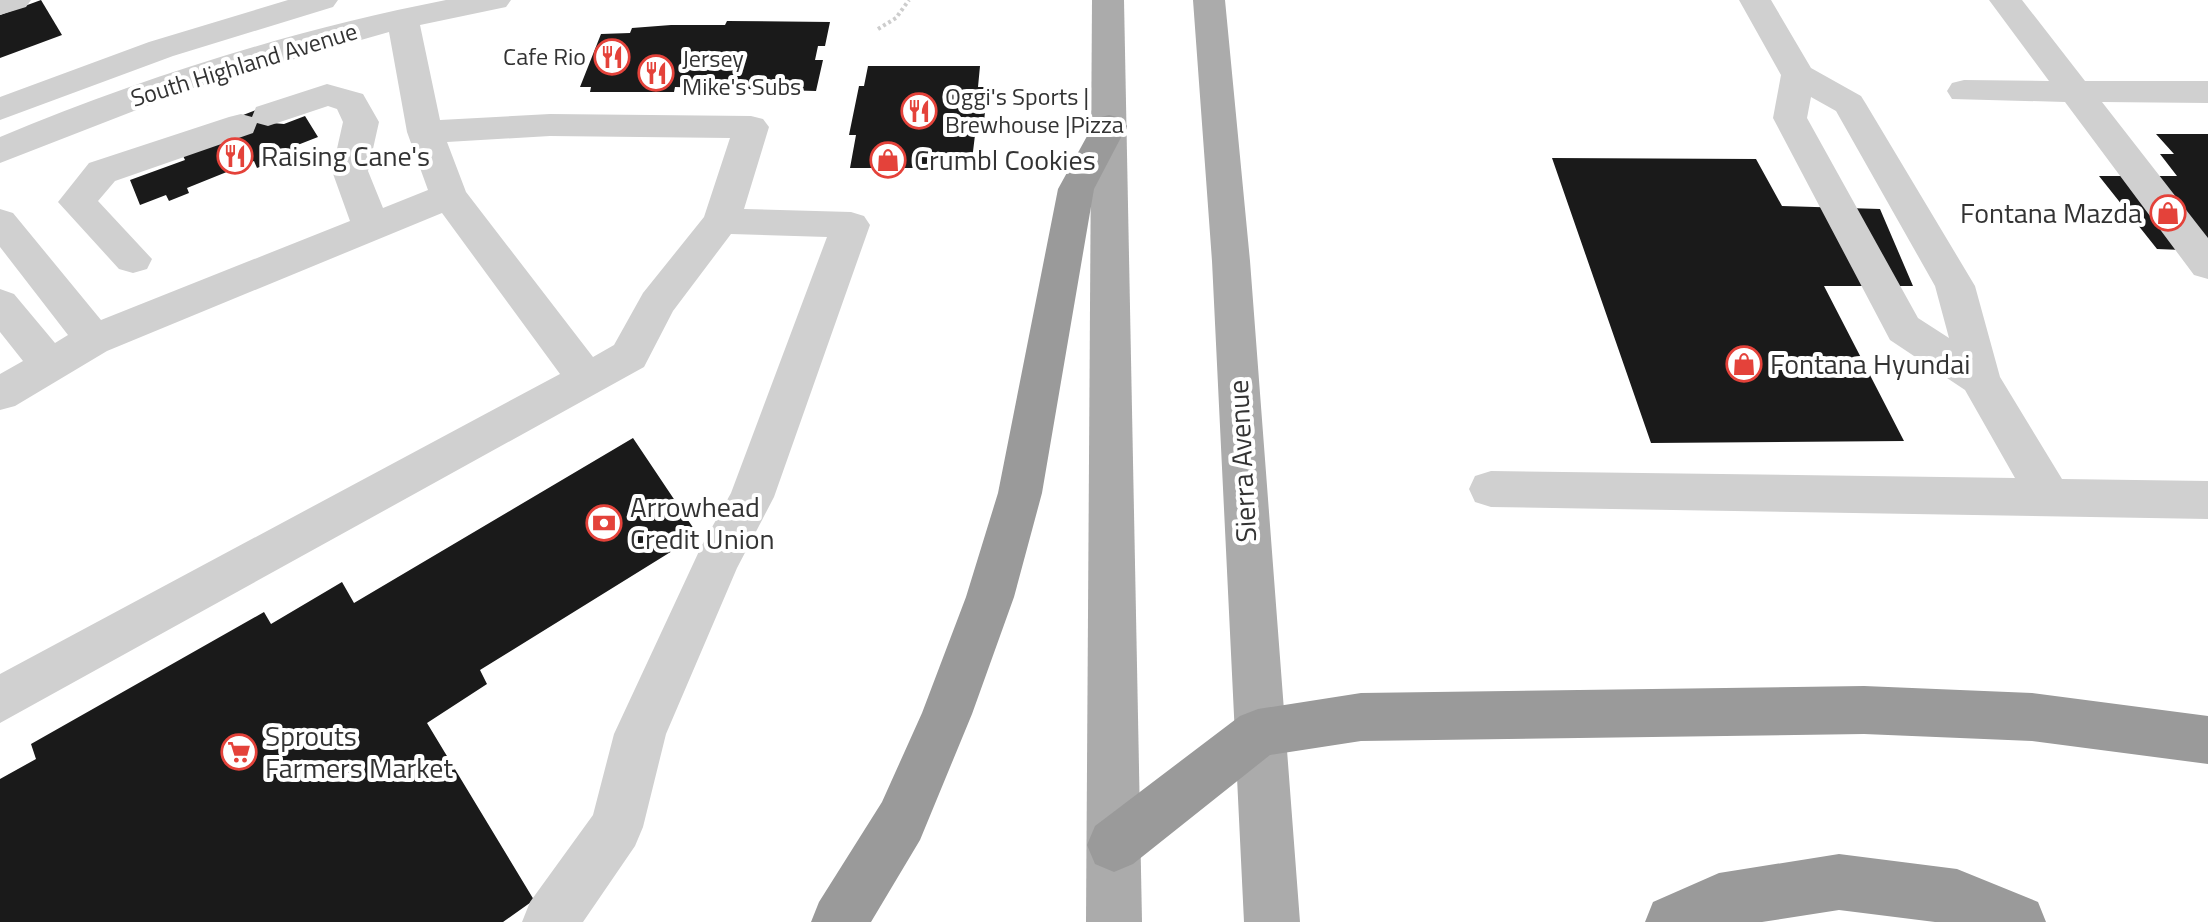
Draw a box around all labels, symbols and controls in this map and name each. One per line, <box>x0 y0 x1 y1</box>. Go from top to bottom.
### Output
street label: South Highland Avenue <box>126 12 361 116</box>
place label: Cafe Rio <box>503 38 586 74</box>
restaurant icon: Cafe Rio <box>593 38 631 76</box>
place label: Jersey Mike's Subs <box>682 40 801 104</box>
restaurant icon: Jersey Mike's Subs <box>637 54 675 92</box>
place label: Oggi's Sports | Brewhouse |Pizza <box>945 78 1124 142</box>
restaurant icon: Oggi's Sports | Brewhouse |Pizza <box>900 92 938 130</box>
place label: Raising Cane's <box>261 134 430 177</box>
restaurant icon: Raising Cane's <box>216 137 254 175</box>
place label: Crumbl Cookies <box>914 138 1096 181</box>
shop icon: Crumbl Cookies <box>869 141 907 179</box>
place label: Fontana Mazda <box>1960 191 2142 234</box>
shop icon: Fontana Mazda <box>2149 194 2187 232</box>
place label: Fontana Hyundai <box>1770 342 1970 385</box>
shop icon: Fontana Hyundai <box>1725 345 1763 383</box>
street label: Sierra Avenue <box>1216 379 1267 543</box>
place label: Arrowhead Credit Union <box>630 485 775 560</box>
bank icon: Arrowhead Credit Union <box>585 504 623 542</box>
place label: Sprouts Farmers Market <box>265 714 453 789</box>
supermarket icon: Sprouts Farmers Market <box>220 733 258 771</box>

